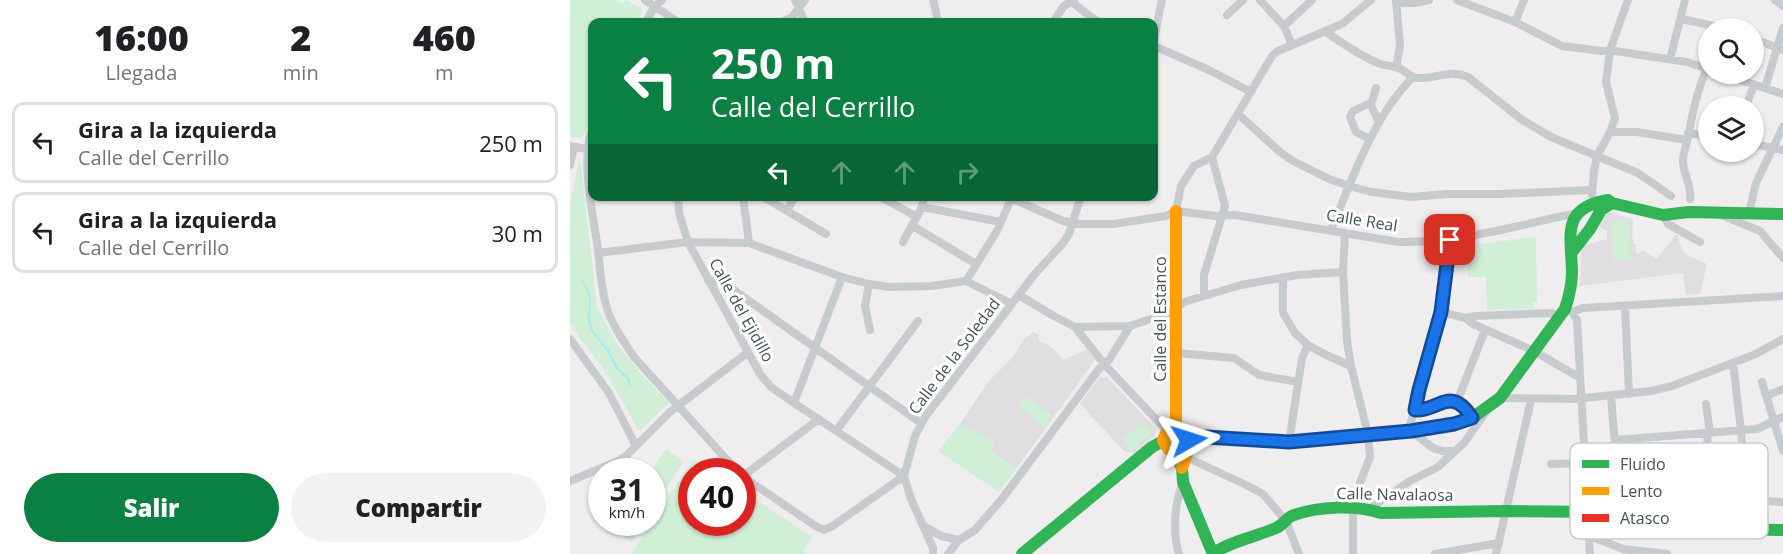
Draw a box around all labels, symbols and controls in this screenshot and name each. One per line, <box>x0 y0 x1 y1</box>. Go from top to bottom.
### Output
text: 16:00 <box>94 13 189 62</box>
text: 2 <box>290 13 311 62</box>
text: 460 <box>413 13 476 62</box>
map controls <box>1698 18 1764 162</box>
button: search <box>1698 18 1764 84</box>
text: 250 m <box>711 34 835 91</box>
icon: left <box>612 42 690 120</box>
text: Llegada <box>105 59 177 86</box>
text: min <box>283 59 319 86</box>
text: m <box>435 59 454 86</box>
text: Calle del Cerrillo <box>711 88 915 125</box>
button: layers <box>1698 96 1764 162</box>
text: Gira a la izquierda <box>78 114 277 144</box>
icon: left <box>27 126 60 159</box>
text: 250 m <box>479 128 543 158</box>
text: Calle del Cerrillo <box>78 144 229 171</box>
icon: left <box>762 156 795 189</box>
icon: ahead <box>825 156 858 189</box>
icon: ahead <box>888 156 921 189</box>
icon: right <box>951 156 984 189</box>
text: Gira a la izquierda <box>78 204 277 234</box>
street label: Calle Real <box>1325 204 1399 236</box>
pin <box>1424 214 1475 265</box>
icon: left <box>27 216 60 249</box>
text: 30 m <box>492 218 543 248</box>
icon: arrive <box>1433 223 1466 256</box>
text: Calle del Cerrillo <box>78 234 229 261</box>
street label: Calle del Ejidillo <box>704 254 780 366</box>
street label: Calle del Estanco <box>1149 256 1171 382</box>
street label: Calle de la Soledad <box>903 293 1005 419</box>
position arrow <box>1157 408 1221 472</box>
legend <box>1570 443 1768 539</box>
text: Fluido <box>1620 453 1666 475</box>
speed limit sign: 40 <box>678 458 756 536</box>
text: 31 <box>610 469 644 510</box>
button: Salir <box>24 473 279 542</box>
button: Compartir <box>291 473 546 542</box>
text: Lento <box>1620 480 1662 502</box>
street label: Calle Navalaosa <box>1336 482 1454 506</box>
text: km/h <box>609 502 645 522</box>
text: Atasco <box>1620 507 1670 529</box>

